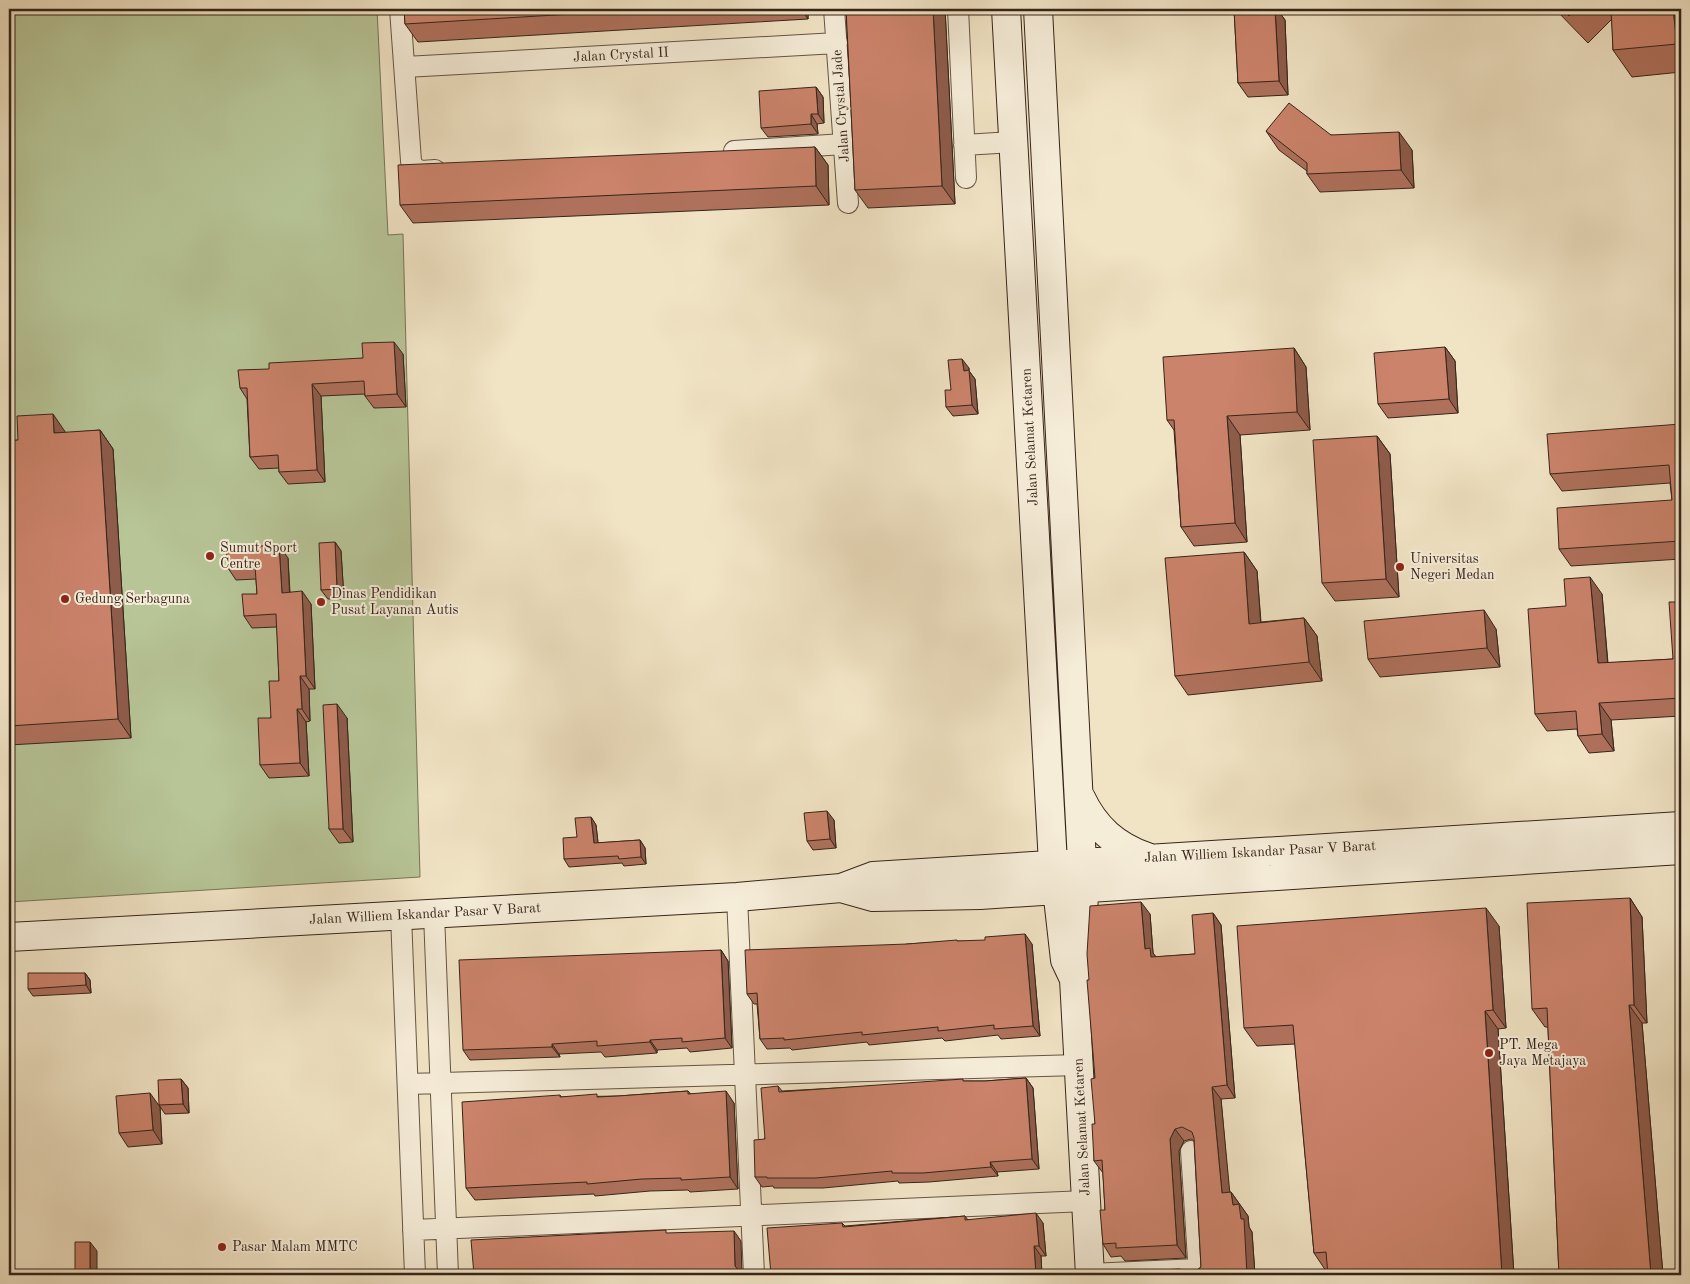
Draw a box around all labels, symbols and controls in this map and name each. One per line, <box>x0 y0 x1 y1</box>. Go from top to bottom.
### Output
street label: Jalan Crystal II <box>573 46 669 64</box>
street label: Jalan Crystal Jade <box>830 49 852 163</box>
street label: Jalan Selamat Ketaren <box>1019 367 1041 506</box>
place label: Sumut Sport Centre <box>220 541 297 571</box>
marker: Sumut Sport Centre <box>204 550 216 562</box>
place label: Universitas Negeri Medan <box>1410 552 1495 582</box>
marker: Universitas Negeri Medan <box>1394 561 1406 573</box>
place label: Dinas Pendidikan Pusat Layanan Autis <box>331 587 459 617</box>
place label: Gedung Serbaguna <box>75 592 190 606</box>
marker: Gedung Serbaguna <box>59 593 71 605</box>
marker: Dinas Pendidikan Pusat Layanan Autis <box>315 596 327 608</box>
street label: Jalan Williem Iskandar Pasar V Barat <box>1144 839 1376 865</box>
street label: Jalan Williem Iskandar Pasar V Barat <box>309 901 541 927</box>
place label: PT. Mega Jaya Metajaya <box>1499 1038 1586 1068</box>
marker: PT. Mega Jaya Metajaya <box>1483 1047 1495 1059</box>
street label: Jalan Selamat Ketaren <box>1071 1057 1093 1196</box>
place label: Pasar Malam MMTC <box>232 1240 358 1254</box>
marker: Pasar Malam MMTC <box>216 1241 228 1253</box>

